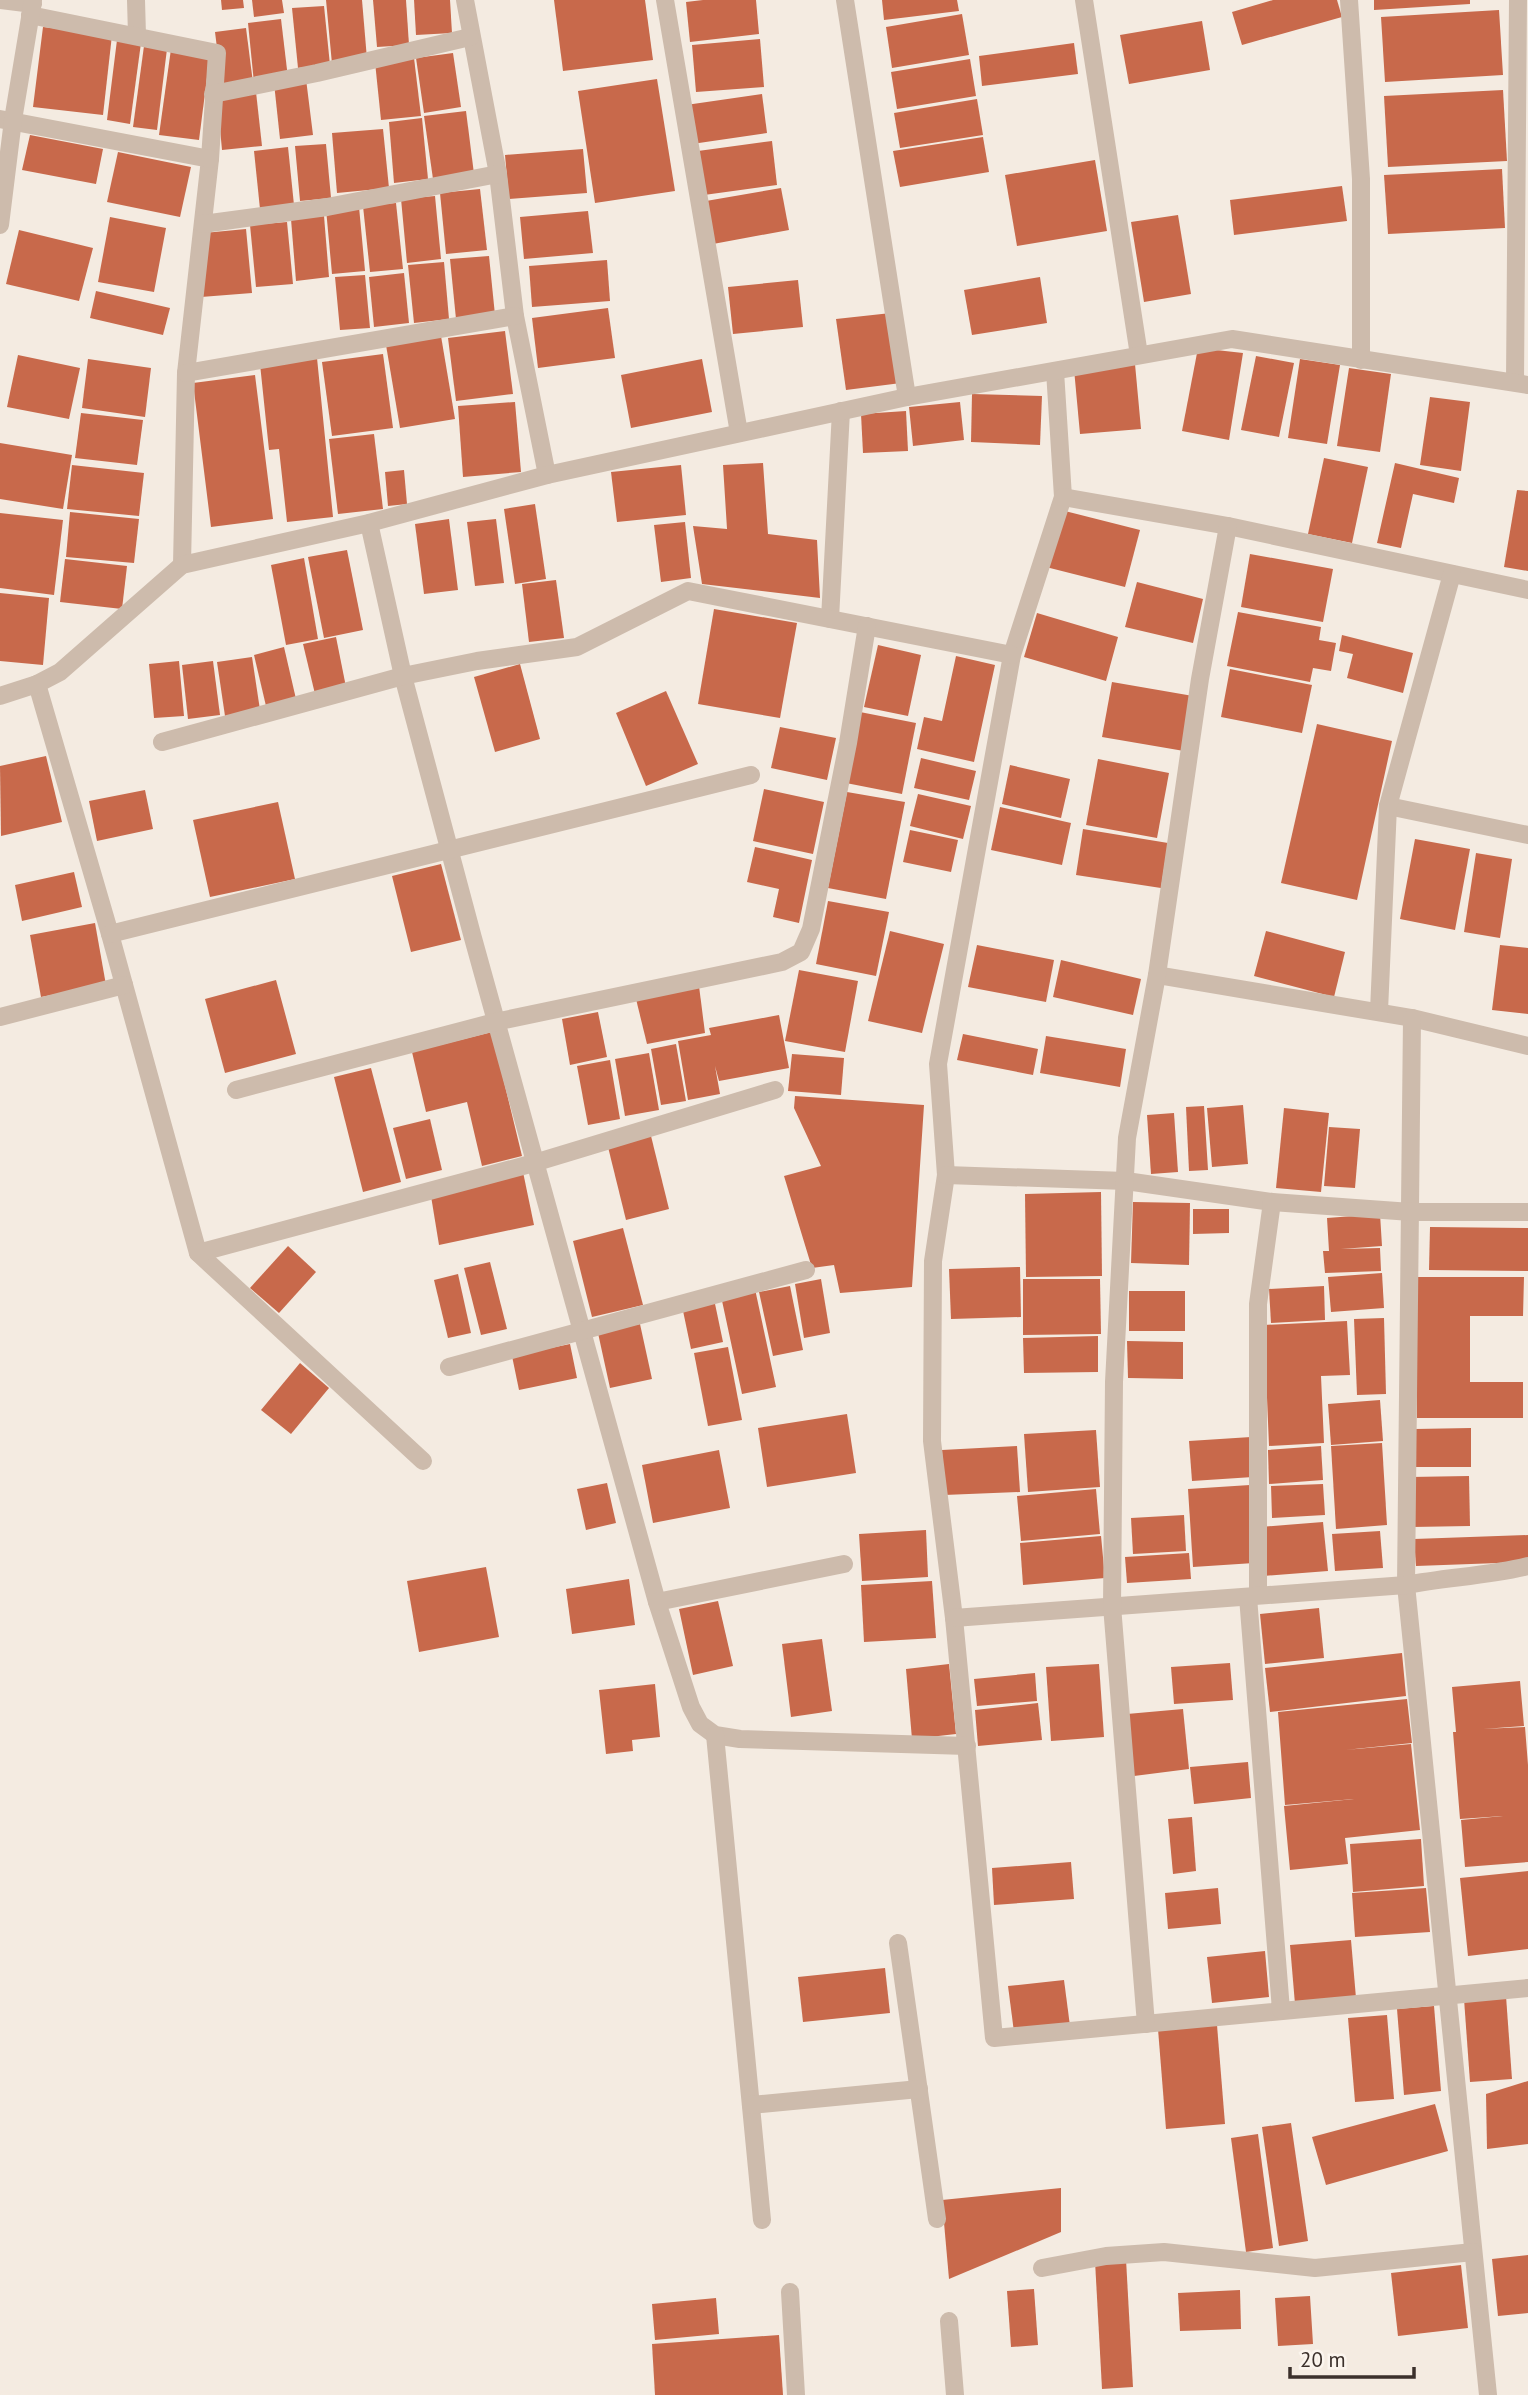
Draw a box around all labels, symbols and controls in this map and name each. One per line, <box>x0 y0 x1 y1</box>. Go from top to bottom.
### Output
scale bar <box>1290 2336 1414 2380</box>
text: 20 m <box>1300 2346 1346 2373</box>

